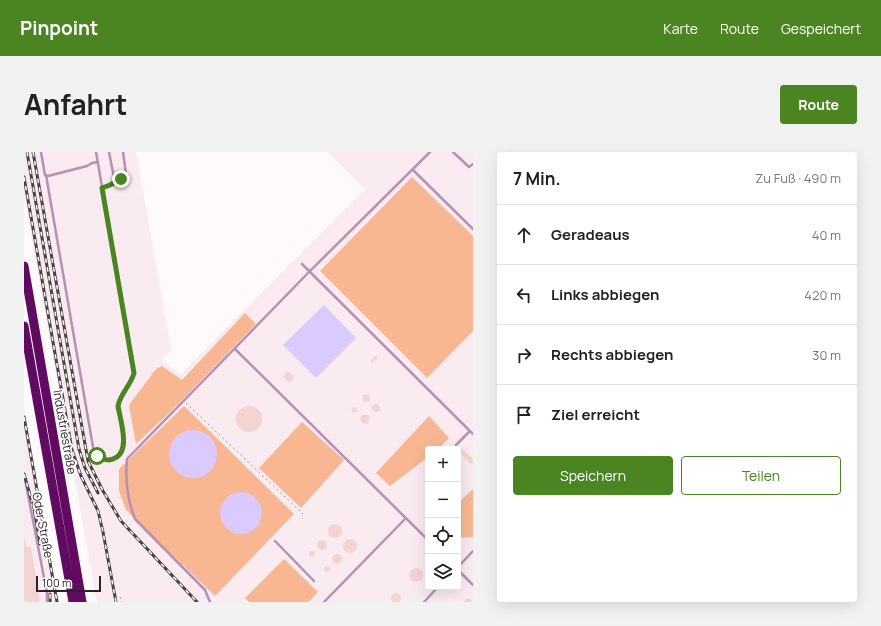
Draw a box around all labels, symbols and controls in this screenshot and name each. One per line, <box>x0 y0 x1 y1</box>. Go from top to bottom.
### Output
text: Pinpoint <box>20 15 98 41</box>
text: Karte <box>663 19 698 38</box>
text: Route <box>720 19 759 38</box>
text: Gespeichert <box>781 19 861 38</box>
text: Anfahrt <box>24 85 127 123</box>
button: Route <box>780 85 857 124</box>
text: 7 Min. <box>513 167 561 190</box>
text: Zu Fuß · 490 m <box>755 169 841 187</box>
route end <box>112 170 130 188</box>
icon: ahead <box>513 224 535 246</box>
text: Geradeaus <box>551 224 630 245</box>
text: 40 m <box>812 226 841 244</box>
icon: left <box>513 284 535 306</box>
text: Links abbiegen <box>551 284 659 305</box>
text: 420 m <box>804 286 841 304</box>
icon: right <box>513 344 535 366</box>
text: Rechts abbiegen <box>551 344 673 365</box>
text: 30 m <box>812 346 841 364</box>
street label: Industriestraße <box>49 388 81 476</box>
icon: arrive <box>513 404 535 426</box>
text: Ziel erreicht <box>551 404 640 425</box>
map controls <box>425 446 461 590</box>
button: + <box>425 446 461 482</box>
route start <box>88 447 106 465</box>
button: Speichern <box>513 456 673 495</box>
button: Teilen <box>681 456 841 495</box>
button: − <box>425 482 461 518</box>
street label: Oder Straße <box>28 491 58 559</box>
button: locate <box>425 518 461 554</box>
button: layers <box>425 554 461 590</box>
scale bar <box>36 574 101 593</box>
text: 100 m <box>42 575 71 590</box>

